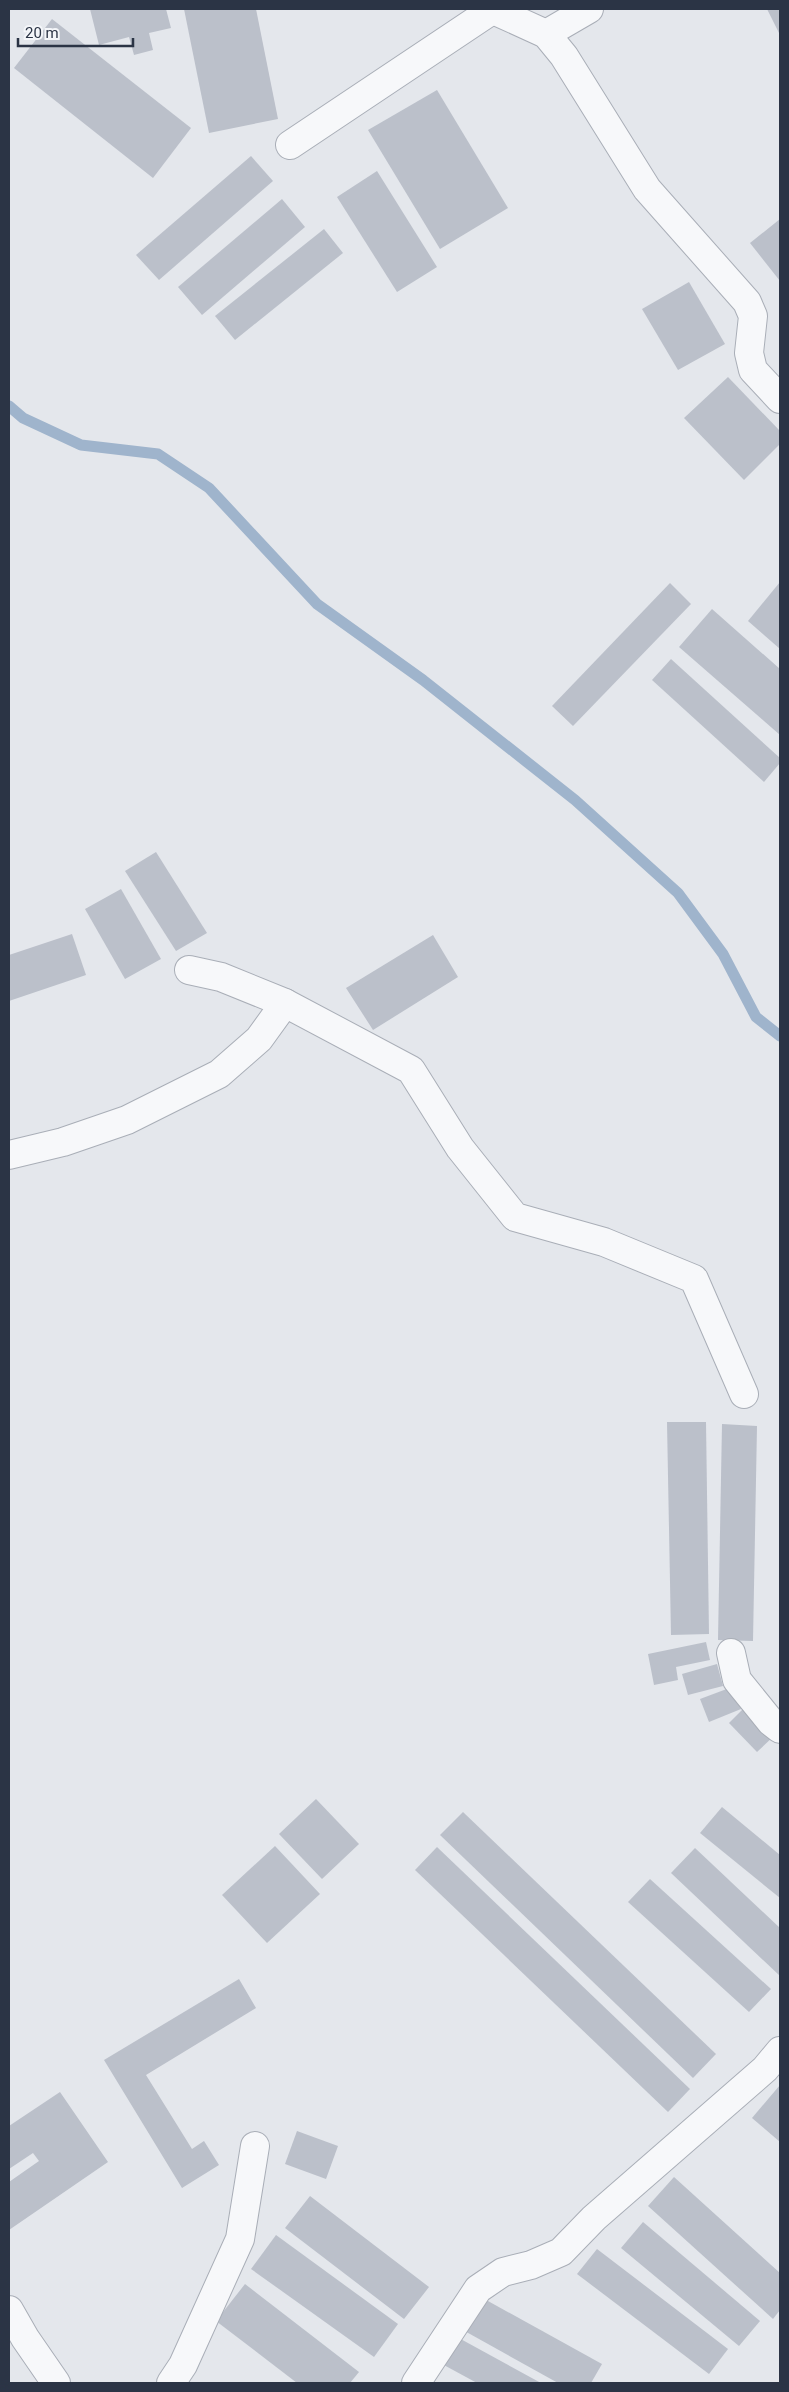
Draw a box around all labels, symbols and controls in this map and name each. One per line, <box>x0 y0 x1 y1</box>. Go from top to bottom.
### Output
scale bar <box>18 15 132 47</box>
text: 20 m <box>25 24 59 42</box>

